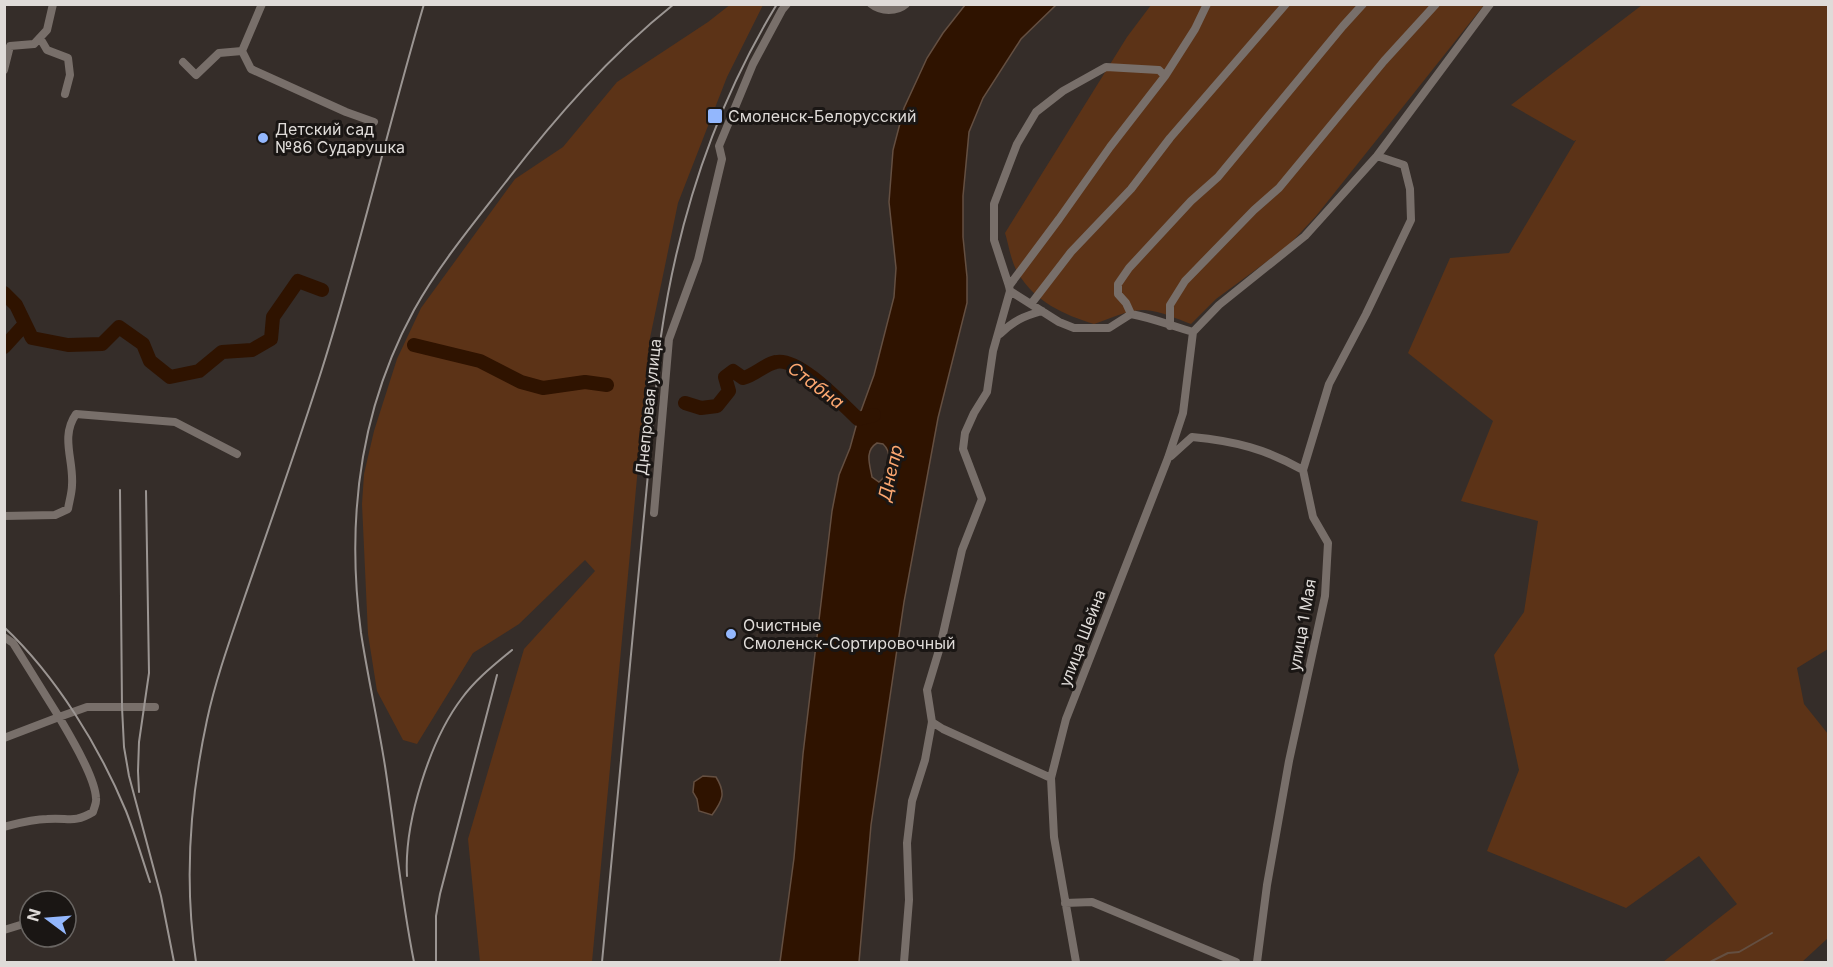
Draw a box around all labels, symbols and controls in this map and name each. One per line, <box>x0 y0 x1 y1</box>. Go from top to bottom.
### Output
place label: Смоленск-Белорусский <box>728 106 917 126</box>
marker: Смоленск-Белорусский <box>706 107 724 125</box>
place label: Детский сад №86 Сударушка <box>275 119 405 157</box>
marker: Детский сад №86 Сударушка <box>256 131 270 145</box>
street label: Днепровая улица <box>631 338 665 476</box>
water label: Стабна <box>784 357 848 413</box>
water label: Днепр <box>873 443 907 504</box>
street label: улица 1 Мая <box>1284 577 1320 673</box>
street label: улица Шейна <box>1054 587 1110 689</box>
place label: Очистные Смоленск-Сортировочный <box>743 615 955 653</box>
marker: Очистные Смоленск-Сортировочный <box>724 627 738 641</box>
north arrow <box>18 889 78 949</box>
text: N <box>22 906 45 923</box>

